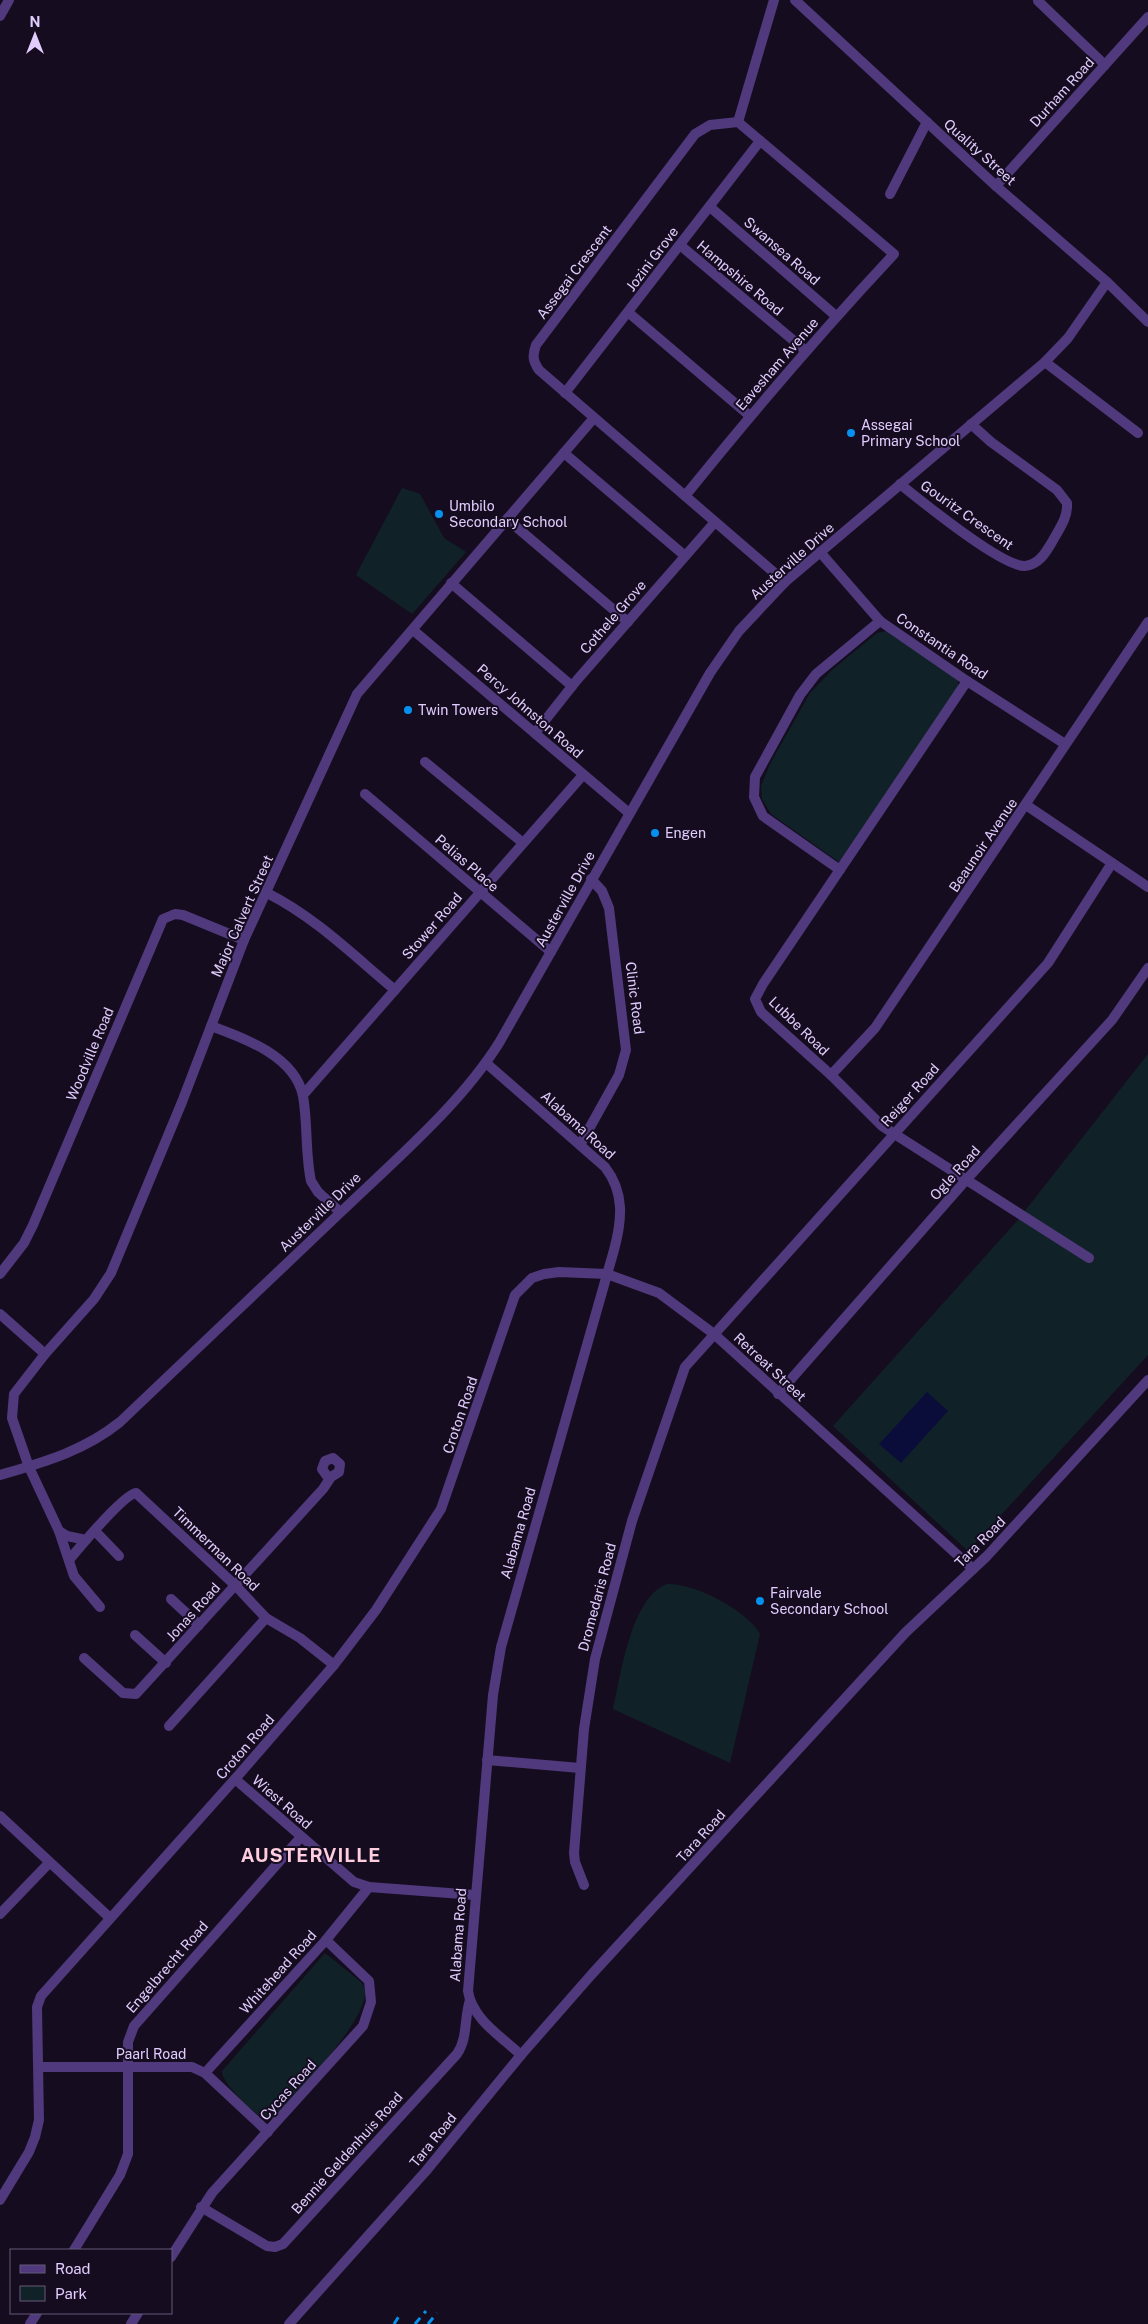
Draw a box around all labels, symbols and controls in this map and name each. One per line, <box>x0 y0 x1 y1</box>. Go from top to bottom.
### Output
north arrow <box>10 10 60 60</box>
text: N <box>30 14 40 30</box>
street label: Durham Road <box>1027 54 1097 130</box>
street label: Quality Street <box>941 116 1019 188</box>
street label: Swansea Road <box>741 214 823 288</box>
street label: Assegai Crescent <box>533 222 615 322</box>
street label: Jozini Grove <box>623 224 682 294</box>
street label: Hampshire Road <box>694 237 786 319</box>
street label: Eavesham Avenue <box>732 314 822 414</box>
place label: Assegai Primary School <box>861 417 960 449</box>
marker: Assegai Primary School <box>845 427 857 439</box>
street label: Gouritz Crescent <box>918 477 1016 553</box>
place label: Umbilo Secondary School <box>449 498 568 530</box>
marker: Umbilo Secondary School <box>433 508 445 520</box>
street label: Austerville Drive <box>747 519 837 603</box>
street label: Cothele Grove <box>577 577 649 657</box>
street label: Constantia Road <box>893 610 991 682</box>
street label: Percy Johnston Road <box>474 661 586 761</box>
place label: Twin Towers <box>418 702 498 718</box>
marker: Twin Towers <box>402 704 414 716</box>
street label: Beaunoir Avenue <box>946 795 1020 895</box>
place label: Engen <box>665 825 706 841</box>
marker: Engen <box>649 827 661 839</box>
street label: Pelias Place <box>432 831 502 895</box>
street label: Austerville Drive <box>532 848 598 950</box>
street label: Major Calvert Street <box>208 853 276 979</box>
street label: Stower Road <box>399 889 465 963</box>
street label: Clinic Road <box>623 961 647 1035</box>
street label: Lubbe Road <box>766 993 832 1059</box>
street label: Woodville Road <box>63 1005 117 1103</box>
street label: Reiger Road <box>878 1060 942 1130</box>
street label: Alabama Road <box>538 1088 618 1162</box>
street label: Ogle Road <box>927 1143 983 1203</box>
street label: Austerville Drive <box>276 1169 364 1255</box>
street label: Retreat Street <box>731 1330 809 1404</box>
street label: Croton Road <box>439 1374 481 1456</box>
street label: Alabama Road <box>497 1485 539 1581</box>
street label: Timmerman Road <box>169 1504 263 1594</box>
street label: Tara Road <box>951 1513 1009 1571</box>
street label: Dromedaris Road <box>575 1541 619 1653</box>
street label: Jonas Road <box>163 1580 223 1644</box>
place label: Fairvale Secondary School <box>770 1585 889 1617</box>
marker: Fairvale Secondary School <box>754 1595 766 1607</box>
street label: Croton Road <box>213 1711 277 1783</box>
street label: Wiest Road <box>249 1772 315 1832</box>
street label: Tara Road <box>673 1807 729 1865</box>
district label: AUSTERVILLE <box>241 1844 381 1866</box>
street label: Alabama Road <box>447 1887 469 1983</box>
street label: Engelbrecht Road <box>123 1918 211 2016</box>
street label: Whitehead Road <box>236 1927 320 2017</box>
street label: Paarl Road <box>116 2046 186 2062</box>
street label: Cycas Road <box>257 2056 319 2124</box>
street label: Bennie Geldenhuis Road <box>288 2089 406 2217</box>
street label: Tara Road <box>406 2110 460 2170</box>
legend <box>10 2249 172 2314</box>
text: Road <box>55 2260 91 2277</box>
text: Park <box>55 2285 87 2302</box>

